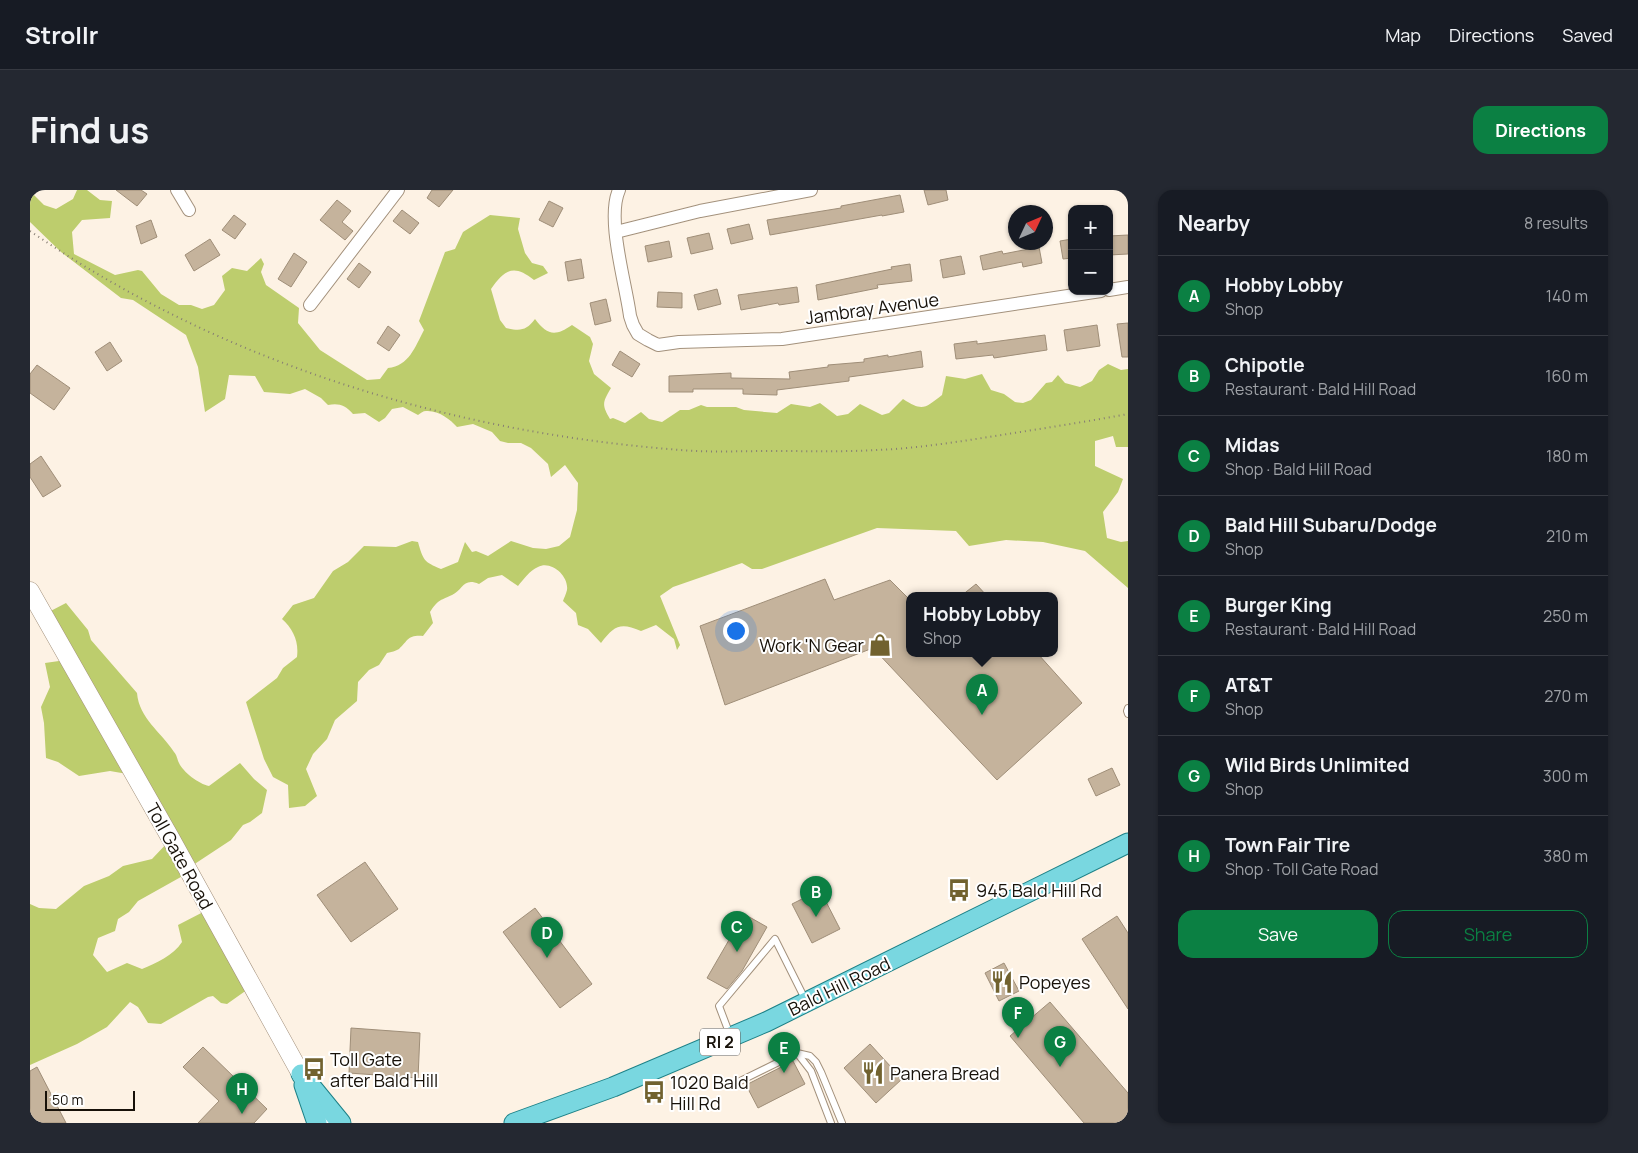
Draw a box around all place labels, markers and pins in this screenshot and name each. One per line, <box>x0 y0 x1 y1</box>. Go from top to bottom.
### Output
shop icon: Work 'N Gear <box>867 632 893 658</box>
place label: Work 'N Gear <box>759 633 864 657</box>
pin: A <box>966 674 998 715</box>
pin: B <box>800 876 832 917</box>
bus stop icon: 945 Bald Hill Rd <box>946 877 972 903</box>
place label: 945 Bald Hill Rd <box>976 878 1102 902</box>
pin: C <box>721 911 753 952</box>
pin: D <box>531 917 563 958</box>
restaurant icon: Popeyes <box>989 969 1015 995</box>
place label: Popeyes <box>1019 970 1091 994</box>
pin: F <box>1002 997 1034 1038</box>
pin: G <box>1044 1026 1076 1067</box>
pin: E <box>768 1032 800 1073</box>
place label: Toll Gate after Bald Hill <box>330 1047 438 1092</box>
bus stop icon: Toll Gate after Bald Hill <box>301 1056 327 1082</box>
restaurant icon: Panera Bread <box>860 1060 886 1086</box>
place label: Panera Bread <box>890 1061 1000 1085</box>
place label: 1020 Bald Hill Rd <box>670 1070 749 1115</box>
pin: H <box>226 1073 258 1114</box>
bus stop icon: 1020 Bald Hill Rd <box>641 1079 667 1105</box>

